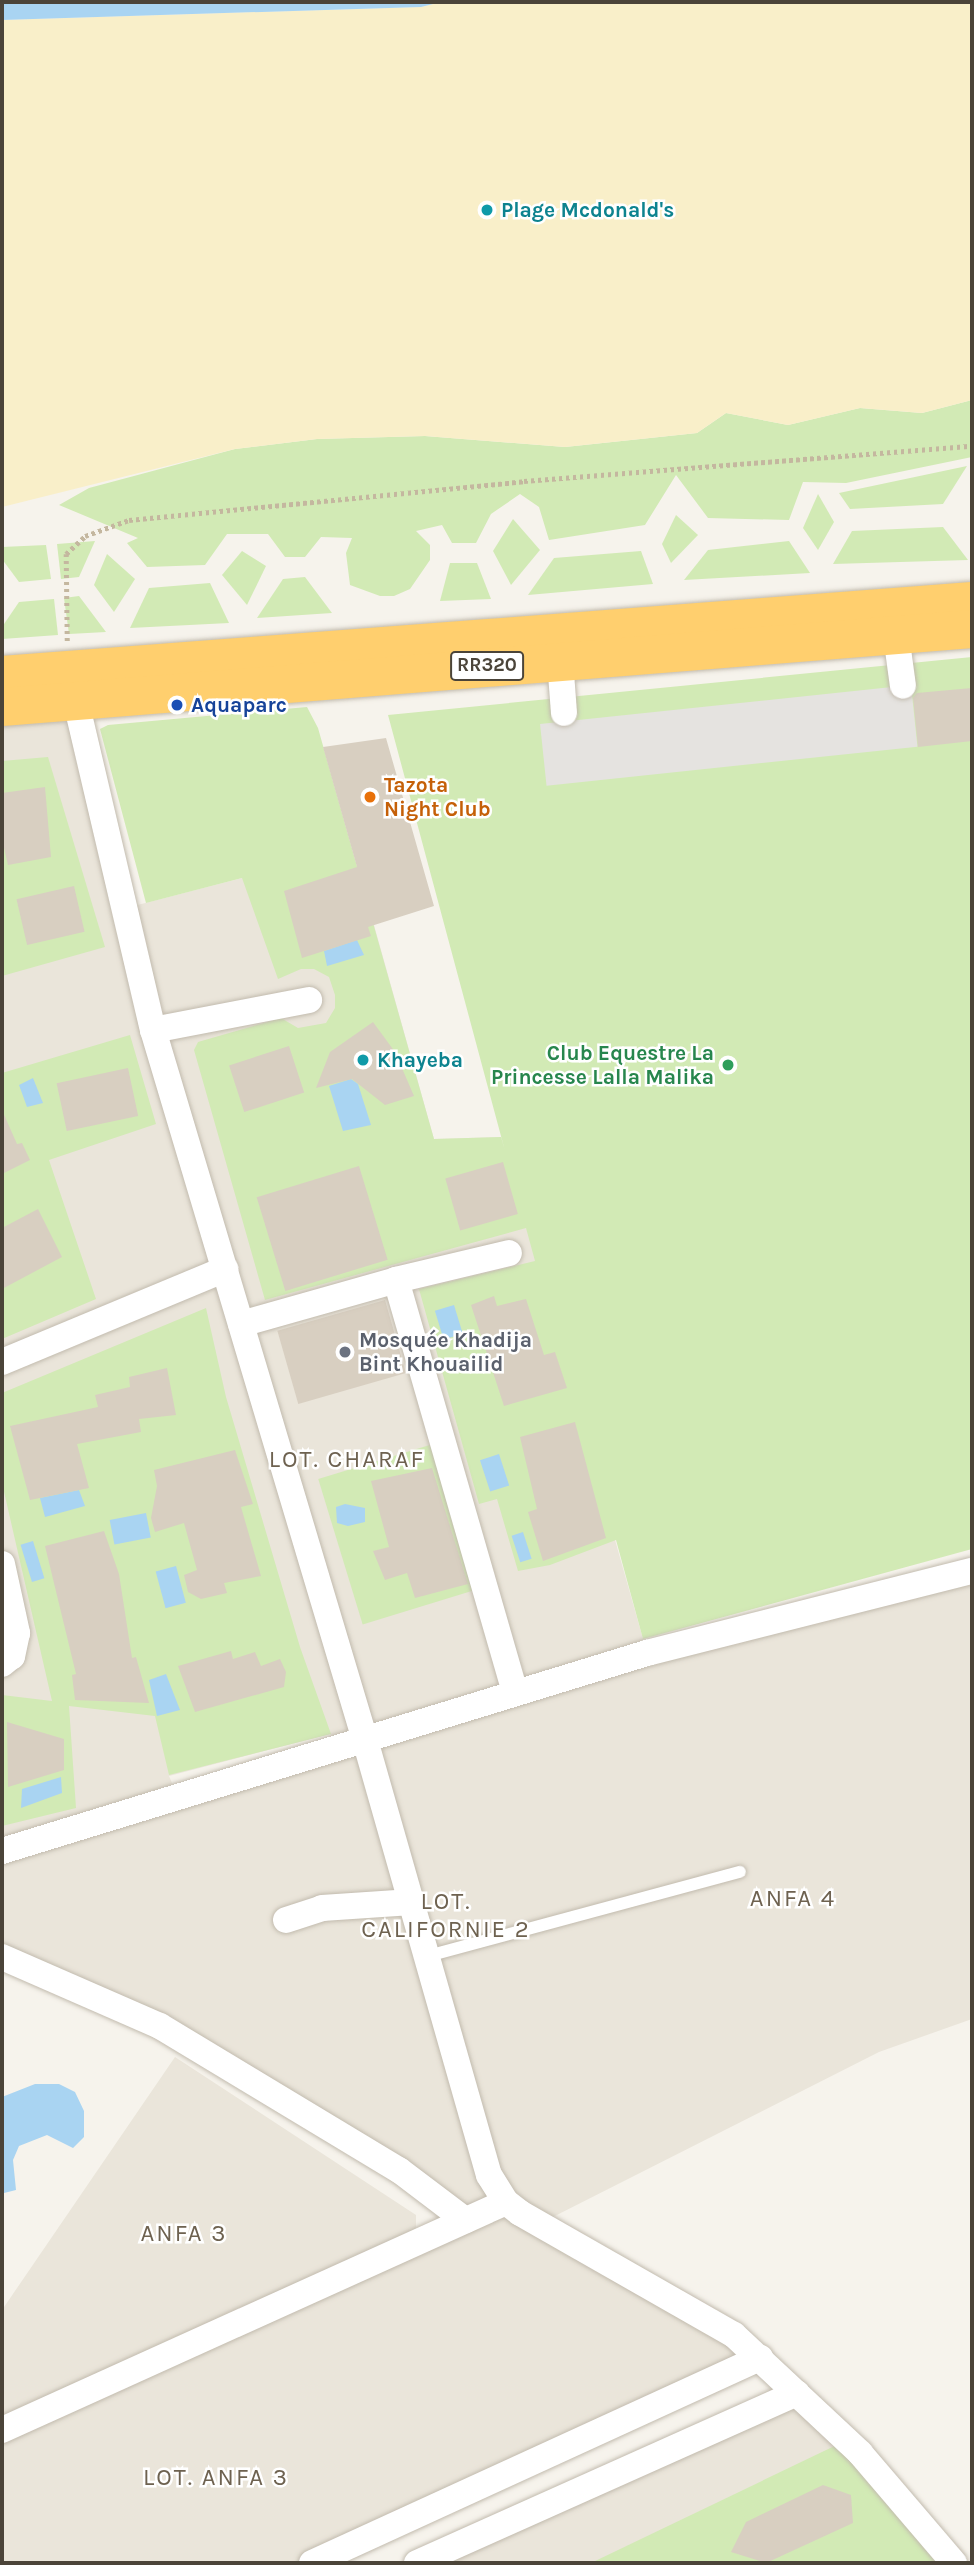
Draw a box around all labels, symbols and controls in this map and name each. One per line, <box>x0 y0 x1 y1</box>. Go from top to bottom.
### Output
place label: Plage Mcdonald's <box>501 197 674 223</box>
marker: Plage Mcdonald's <box>479 202 495 218</box>
road number: RR320 <box>448 650 526 681</box>
place label: Aquaparc <box>191 692 287 718</box>
marker: Aquaparc <box>169 697 185 713</box>
place label: Tazota Night Club <box>384 772 491 822</box>
marker: Tazota Night Club <box>362 789 378 805</box>
place label: Club Equestre La Princesse Lalla Malika <box>491 1040 714 1090</box>
place label: Khayeba <box>377 1047 463 1073</box>
marker: Khayeba <box>355 1052 371 1068</box>
marker: Club Equestre La Princesse Lalla Malika <box>720 1057 736 1073</box>
place label: Mosquée Khadija Bint Khouailid <box>359 1327 532 1377</box>
marker: Mosquée Khadija Bint Khouailid <box>337 1344 353 1360</box>
district label: LOT. CHARAF <box>270 1446 424 1474</box>
district label: ANFA 4 <box>751 1885 835 1913</box>
district label: LOT. CALIFORNIE 2 <box>363 1888 529 1944</box>
district label: ANFA 3 <box>141 2220 227 2248</box>
district label: LOT. ANFA 3 <box>144 2464 288 2492</box>

